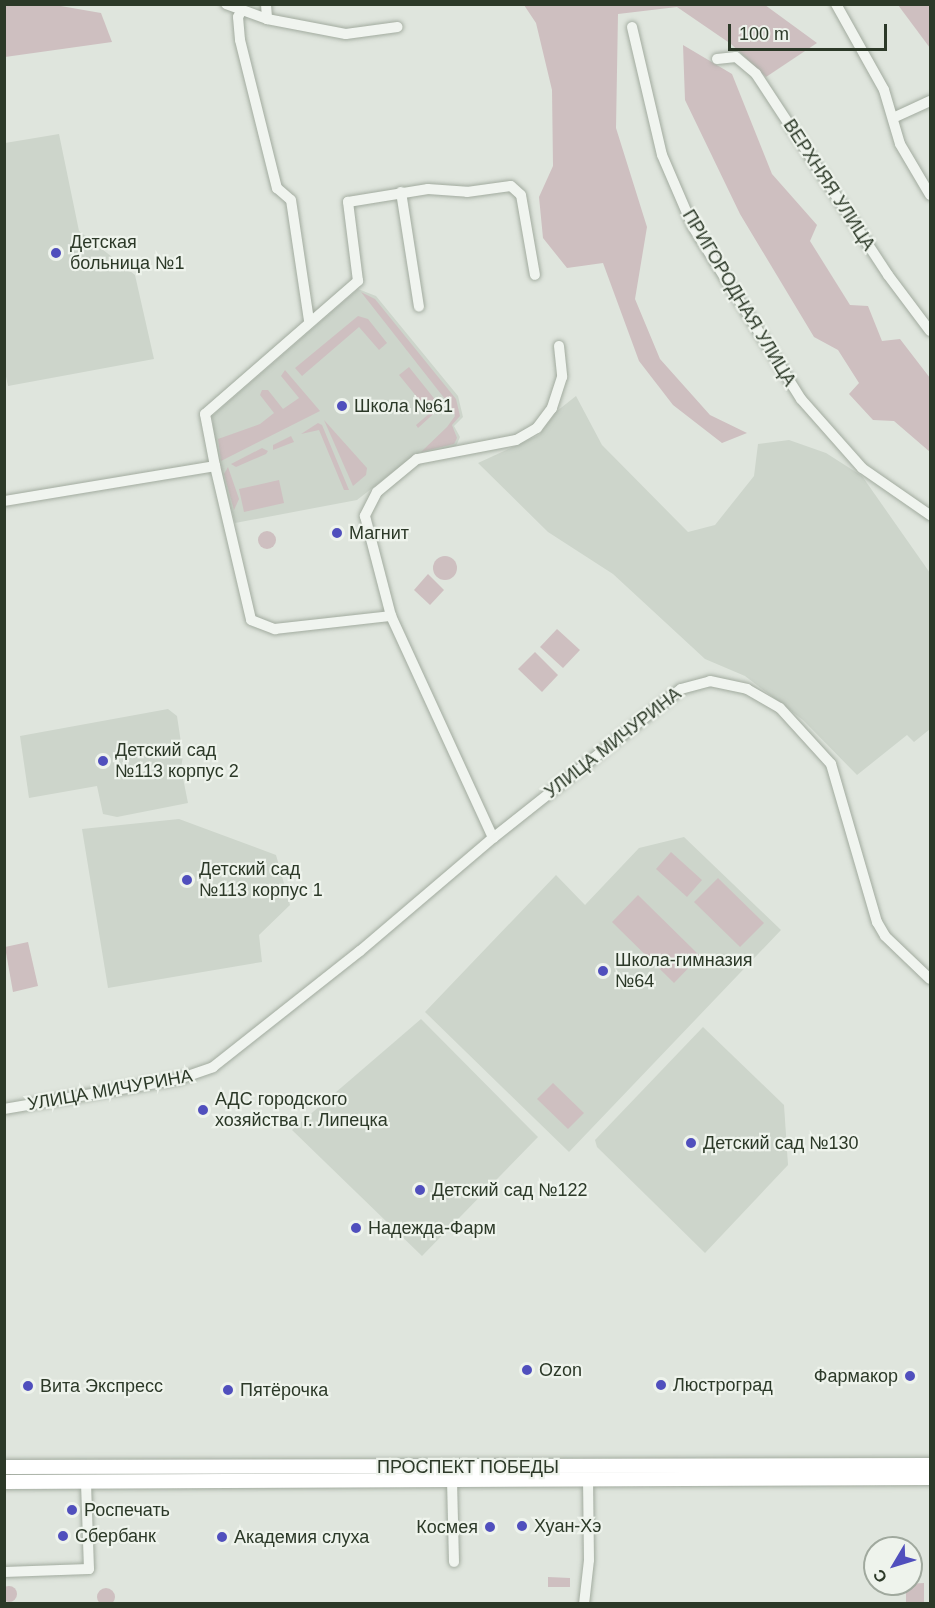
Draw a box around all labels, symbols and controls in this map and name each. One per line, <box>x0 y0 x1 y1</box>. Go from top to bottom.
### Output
scale bar <box>731 12 890 50</box>
text: 100 m <box>739 24 789 44</box>
street label: ВЕРХНЯЯ УЛИЦА <box>779 115 879 255</box>
street label: ПРИГОРОДНАЯ УЛИЦА <box>678 206 800 390</box>
place label: Детская больница №1 <box>70 232 184 274</box>
marker: Детская больница №1 <box>47 244 65 262</box>
place label: Школа №61 <box>354 395 453 417</box>
marker: Школа №61 <box>335 399 349 413</box>
place label: Магнит <box>349 522 409 544</box>
marker: Магнит <box>330 526 344 540</box>
street label: УЛИЦА МИЧУРИНА <box>540 683 686 803</box>
place label: Детский сад №113 корпус 2 <box>115 740 239 783</box>
marker: Детский сад №113 корпус 2 <box>96 754 110 768</box>
place label: Детский сад №113 корпус 1 <box>199 859 323 902</box>
marker: Детский сад №113 корпус 1 <box>180 873 194 887</box>
place label: Школа-гимназия №64 <box>615 950 752 992</box>
marker: Школа-гимназия №64 <box>596 964 610 978</box>
street label: УЛИЦА МИЧУРИНА <box>26 1065 194 1115</box>
place label: АДС городского хозяйства г. Липецка <box>215 1089 388 1132</box>
marker: АДС городского хозяйства г. Липецка <box>196 1103 210 1117</box>
place label: Детский сад №130 <box>703 1132 858 1154</box>
marker: Детский сад №130 <box>684 1136 698 1150</box>
place label: Детский сад №122 <box>432 1179 587 1201</box>
marker: Детский сад №122 <box>413 1183 427 1197</box>
place label: Надежда-Фарм <box>368 1217 496 1239</box>
marker: Надежда-Фарм <box>349 1221 363 1235</box>
place label: Ozon <box>539 1359 582 1381</box>
marker: Ozon <box>520 1363 534 1377</box>
place label: Фармакор <box>814 1365 898 1387</box>
marker: Фармакор <box>903 1369 917 1383</box>
place label: Люстроград <box>673 1374 773 1396</box>
place label: Вита Экспресс <box>40 1375 163 1397</box>
marker: Люстроград <box>654 1378 668 1392</box>
marker: Вита Экспресс <box>21 1379 35 1393</box>
place label: Пятёрочка <box>240 1379 328 1401</box>
marker: Пятёрочка <box>221 1383 235 1397</box>
street label: ПРОСПЕКТ ПОБЕДЫ <box>377 1456 559 1478</box>
place label: Роспечать <box>84 1499 170 1521</box>
marker: Роспечать <box>65 1503 79 1517</box>
place label: Хуан-Хэ <box>534 1515 602 1537</box>
place label: Космея <box>416 1516 478 1538</box>
marker: Хуан-Хэ <box>515 1519 529 1533</box>
marker: Космея <box>483 1520 497 1534</box>
place label: Сбербанк <box>75 1525 156 1547</box>
place label: Академия слуха <box>234 1526 369 1548</box>
marker: Сбербанк <box>56 1529 70 1543</box>
marker: Академия слуха <box>215 1530 229 1544</box>
north arrow <box>863 1536 923 1596</box>
text: С <box>870 1566 890 1586</box>

